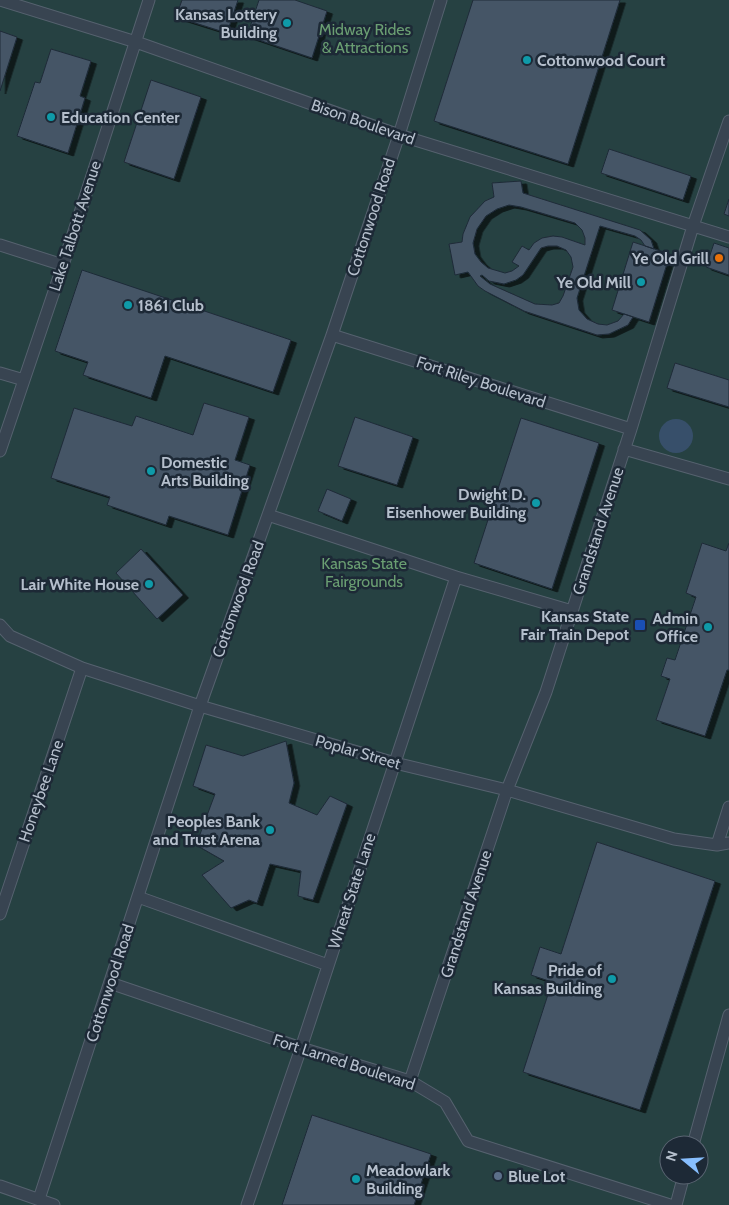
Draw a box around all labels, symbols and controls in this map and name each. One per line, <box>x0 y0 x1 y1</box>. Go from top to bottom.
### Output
place label: Kansas Lottery Building <box>175 5 277 42</box>
marker: Kansas Lottery Building <box>281 17 293 29</box>
park label: Midway Rides & Attractions <box>319 20 412 57</box>
place label: Cottonwood Court <box>537 51 666 70</box>
marker: Cottonwood Court <box>521 54 533 66</box>
street label: Bison Boulevard <box>309 95 417 149</box>
place label: Education Center <box>61 108 180 127</box>
marker: Education Center <box>45 111 57 123</box>
street label: Cottonwood Road <box>343 156 399 278</box>
street label: Lake Talbott Avenue <box>45 158 105 294</box>
place label: Ye Old Grill <box>631 249 709 268</box>
marker: Ye Old Grill <box>713 252 725 264</box>
place label: Ye Old Mill <box>555 273 631 292</box>
marker: Ye Old Mill <box>635 276 647 288</box>
place label: 1861 Club <box>138 296 204 315</box>
marker: 1861 Club <box>122 299 134 311</box>
street label: Fort Riley Boulevard <box>414 352 548 412</box>
place label: Domestic Arts Building <box>161 453 249 490</box>
marker: Domestic Arts Building <box>145 465 157 477</box>
street label: Grandstand Avenue <box>568 465 628 597</box>
place label: Dwight D. Eisenhower Building <box>386 485 526 522</box>
marker: Dwight D. Eisenhower Building <box>530 497 542 509</box>
street label: Cottonwood Road <box>208 538 268 660</box>
park label: Kansas State Fairgrounds <box>321 554 407 591</box>
place label: Lair White House <box>20 575 139 594</box>
marker: Lair White House <box>143 578 155 590</box>
place label: Kansas State Fair Train Depot <box>520 607 629 644</box>
place label: Admin Office <box>652 609 698 646</box>
marker: Kansas State Fair Train Depot <box>633 618 647 632</box>
marker: Admin Office <box>702 621 714 633</box>
street label: Poplar Street <box>313 731 403 773</box>
street label: Honeybee Lane <box>15 737 67 845</box>
place label: Peoples Bank and Trust Arena <box>153 812 260 849</box>
marker: Peoples Bank and Trust Arena <box>264 824 276 836</box>
street label: Wheat State Lane <box>324 831 380 951</box>
street label: Grandstand Avenue <box>436 848 496 980</box>
street label: Cottonwood Road <box>82 922 138 1044</box>
place label: Pride of Kansas Building <box>494 961 603 998</box>
marker: Pride of Kansas Building <box>606 973 618 985</box>
street label: Fort Larned Boulevard <box>270 1030 418 1094</box>
north arrow <box>659 1135 709 1185</box>
text: N <box>662 1148 682 1163</box>
place label: Meadowlark Building <box>366 1161 451 1198</box>
place label: Blue Lot <box>508 1167 566 1186</box>
marker: Blue Lot <box>492 1170 504 1182</box>
marker: Meadowlark Building <box>350 1173 362 1185</box>

